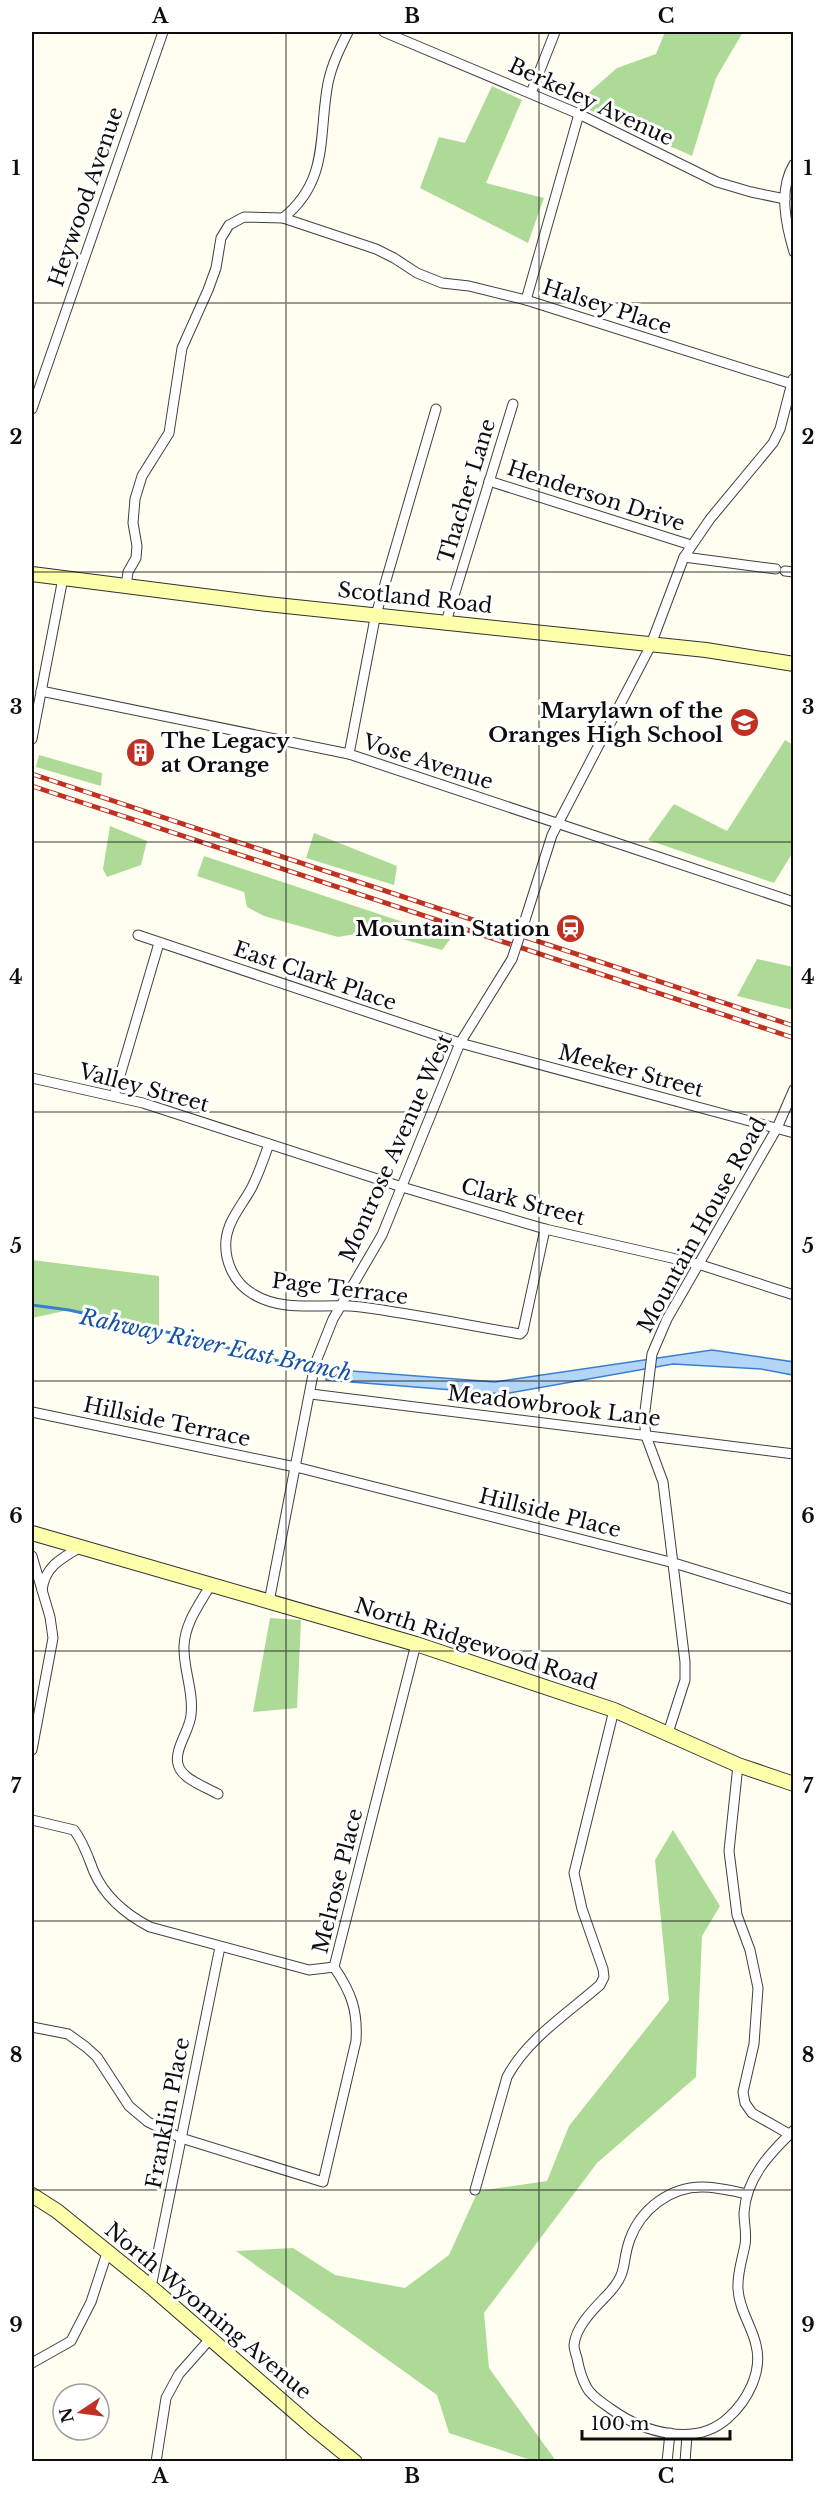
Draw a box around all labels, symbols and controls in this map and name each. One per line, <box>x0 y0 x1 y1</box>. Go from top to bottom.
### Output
text: A <box>151 4 169 28</box>
text: B <box>404 4 420 28</box>
text: C <box>658 4 674 28</box>
street label: Berkeley Avenue <box>504 52 678 152</box>
street label: Heywood Avenue <box>43 104 129 290</box>
text: 1 <box>12 156 21 180</box>
text: 1 <box>804 156 813 180</box>
street label: Halsey Place <box>539 274 675 340</box>
street label: Thacher Lane <box>433 416 501 566</box>
text: 2 <box>9 425 23 449</box>
text: 2 <box>801 425 815 449</box>
street label: Henderson Drive <box>504 455 688 537</box>
street label: Scotland Road <box>336 577 494 619</box>
text: 3 <box>10 695 22 719</box>
text: 3 <box>802 695 814 719</box>
place label: Marylawn of the Oranges High School <box>488 698 724 748</box>
school or university icon: Marylawn of the Oranges High School <box>728 707 760 739</box>
place label: The Legacy at Orange <box>161 728 290 778</box>
street label: Vose Avenue <box>359 728 496 795</box>
building icon: The Legacy at Orange <box>124 737 156 769</box>
station icon: Mountain Station <box>555 913 587 945</box>
place label: Mountain Station <box>355 916 550 942</box>
street label: East Clark Place <box>230 936 400 1016</box>
text: 4 <box>9 965 23 989</box>
text: 4 <box>801 965 815 989</box>
street label: Montrose Avenue West <box>334 1030 458 1266</box>
street label: Meeker Street <box>556 1039 707 1103</box>
street label: Valley Street <box>75 1058 212 1118</box>
street label: Mountain House Road <box>632 1113 772 1337</box>
street label: Clark Street <box>458 1173 588 1231</box>
text: 5 <box>10 1234 22 1258</box>
text: 5 <box>802 1234 814 1258</box>
street label: Page Terrace <box>270 1268 410 1310</box>
water label: Rahway River East Branch <box>77 1303 355 1387</box>
street label: Meadowbrook Lane <box>446 1380 662 1432</box>
street label: Hillside Terrace <box>81 1392 253 1452</box>
street label: Hillside Place <box>476 1483 624 1543</box>
text: 6 <box>9 1504 23 1528</box>
text: 6 <box>801 1504 815 1528</box>
street label: North Ridgewood Road <box>351 1592 601 1696</box>
text: 7 <box>11 1774 22 1798</box>
text: 7 <box>803 1774 814 1798</box>
street label: Melrose Place <box>307 1806 369 1956</box>
street label: Franklin Place <box>141 2035 195 2191</box>
text: 8 <box>10 2043 22 2067</box>
text: 8 <box>802 2043 814 2067</box>
street label: North Wyoming Avenue <box>99 2217 317 2405</box>
text: 9 <box>9 2313 23 2337</box>
text: 9 <box>801 2313 815 2337</box>
north arrow <box>51 2382 111 2442</box>
scale bar <box>582 2403 730 2441</box>
text: N <box>55 2406 78 2425</box>
text: 100 m <box>591 2413 649 2435</box>
text: A <box>151 2464 169 2488</box>
text: B <box>404 2464 420 2488</box>
text: C <box>658 2464 674 2488</box>

